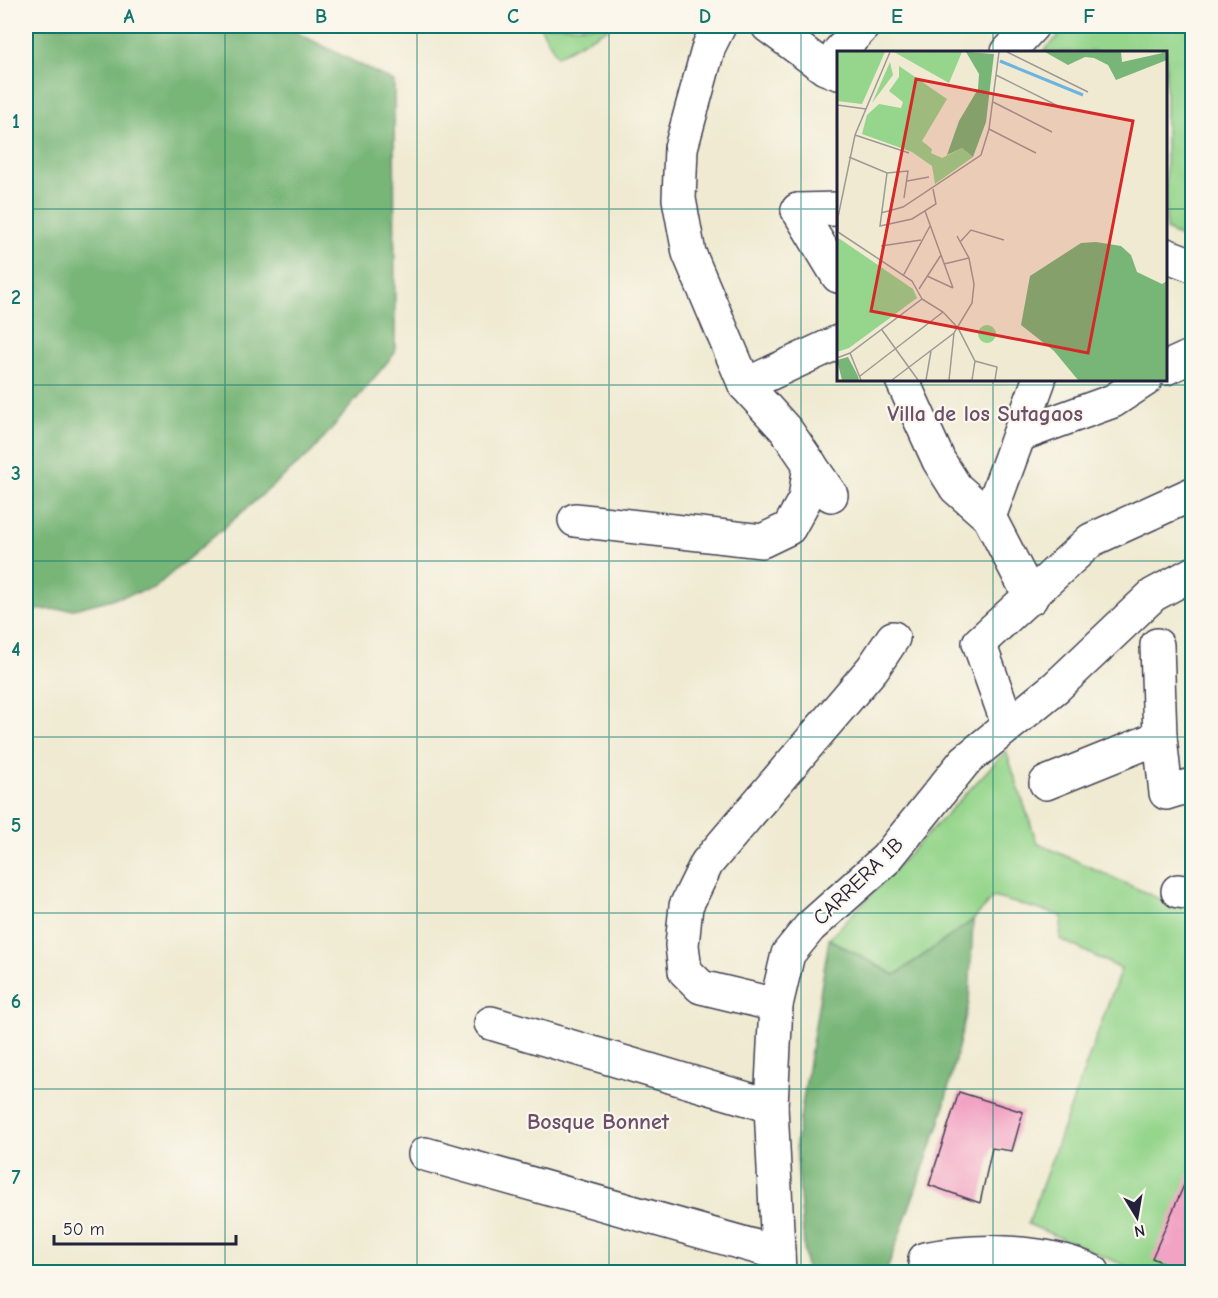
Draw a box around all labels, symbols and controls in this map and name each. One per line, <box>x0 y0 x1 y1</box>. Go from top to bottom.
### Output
text: A <box>123 5 135 28</box>
text: B <box>315 5 327 28</box>
text: C <box>507 5 519 28</box>
text: D <box>699 5 711 28</box>
text: E <box>891 5 903 28</box>
text: F <box>1083 5 1095 28</box>
inset map <box>837 51 1167 381</box>
text: 1 <box>12 110 20 133</box>
text: 2 <box>11 286 21 309</box>
district label: Villa de los Sutagaos <box>887 401 1083 427</box>
text: 3 <box>11 462 21 485</box>
text: 4 <box>11 638 21 661</box>
text: 5 <box>11 814 21 837</box>
street label: CARRERA 1B <box>808 832 908 930</box>
text: 6 <box>11 990 21 1013</box>
district label: Bosque Bonnet <box>527 1109 670 1135</box>
text: 7 <box>12 1166 21 1189</box>
north arrow <box>1107 1187 1167 1247</box>
scale bar <box>54 1208 236 1246</box>
text: 50 m <box>63 1219 105 1240</box>
text: N <box>1133 1221 1147 1241</box>

